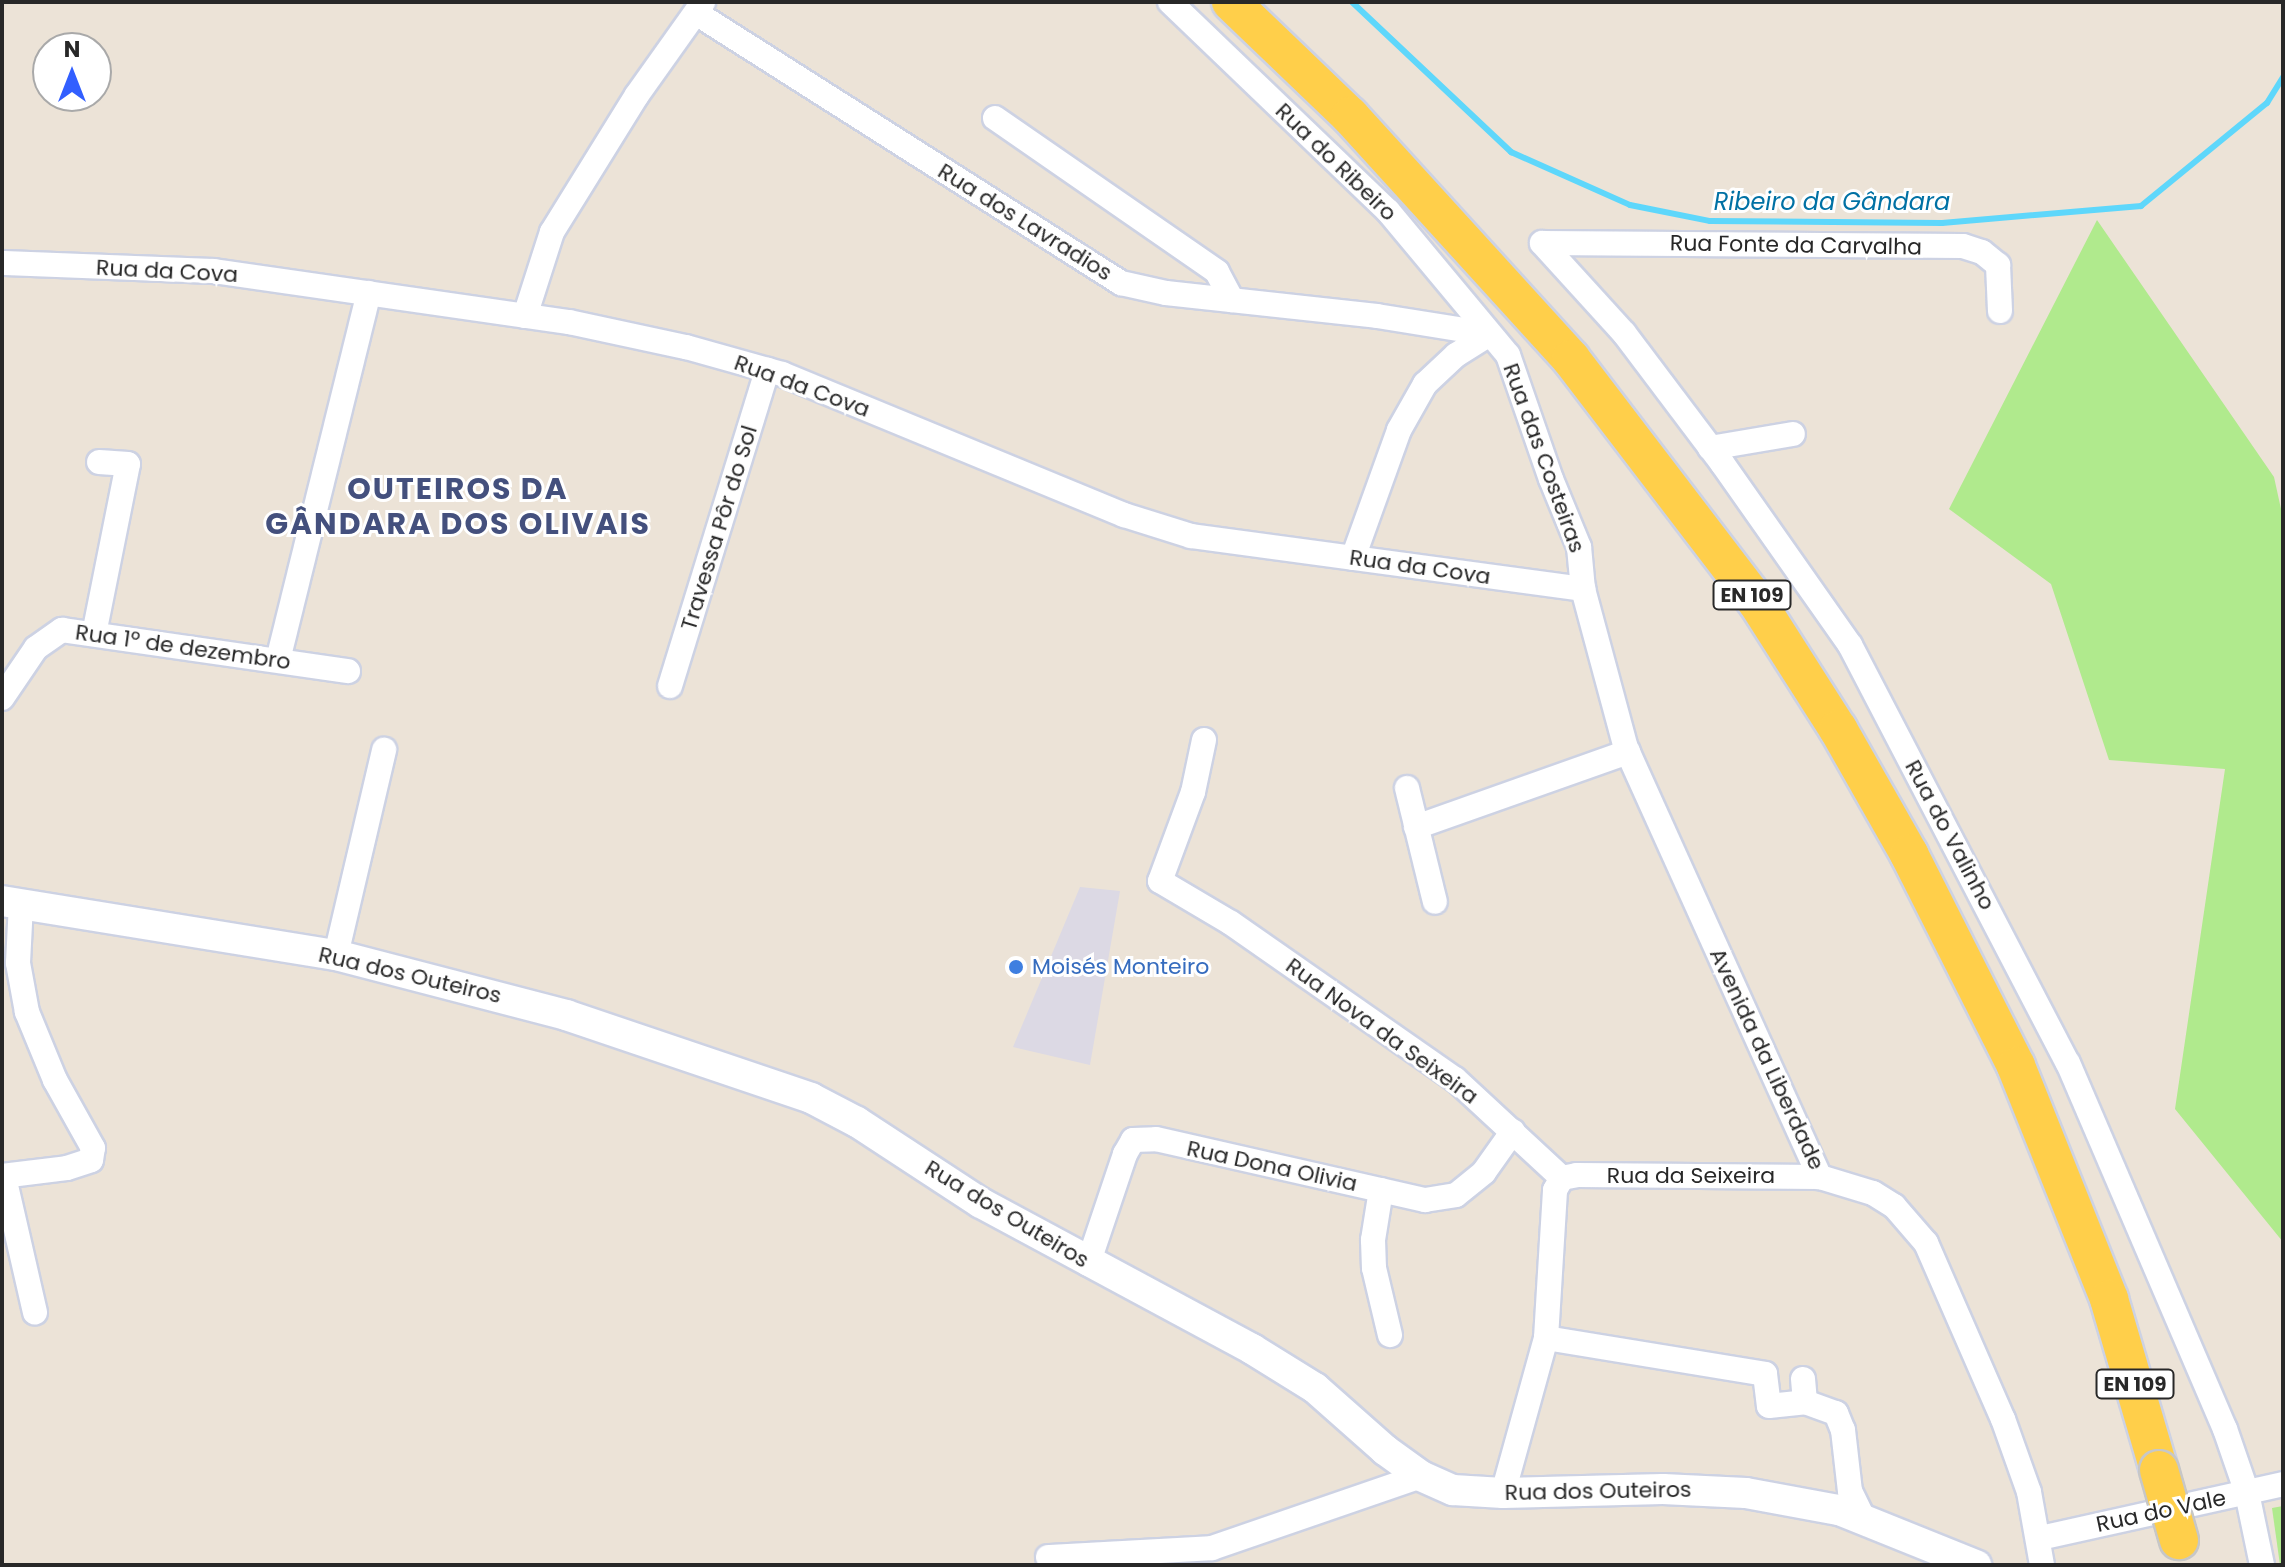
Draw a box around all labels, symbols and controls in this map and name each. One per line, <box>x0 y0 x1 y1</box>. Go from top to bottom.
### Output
north arrow <box>32 32 112 112</box>
text: N <box>64 34 80 65</box>
street label: Rua do Ribeiro <box>1270 98 1402 226</box>
street label: Rua dos Lavradios <box>933 158 1117 286</box>
water label: Ribeiro da Gândara <box>1714 188 1950 216</box>
street label: Rua Fonte da Carvalha <box>1670 230 1922 260</box>
street label: Rua da Cova <box>95 254 239 288</box>
street label: Rua da Cova <box>731 349 873 423</box>
street label: Rua das Costeiras <box>1497 360 1591 556</box>
street label: Travessa Pôr do Sol <box>675 422 763 634</box>
district label: OUTEIROS DA GÂNDARA DOS OLIVAIS <box>265 471 651 542</box>
street label: Rua da Cova <box>1348 544 1492 590</box>
road number: EN 109 <box>1712 579 1792 611</box>
street label: Rua 1º de dezembro <box>74 619 292 675</box>
street label: Rua do Valinho <box>1899 756 2001 914</box>
street label: Rua dos Outeiros <box>316 941 504 1009</box>
street label: Avenida da Liberdade <box>1704 944 1830 1174</box>
street label: Rua Nova da Seixeira <box>1281 952 1483 1110</box>
place label: Moisés Monteiro <box>1032 954 1209 980</box>
marker: Moisés Monteiro <box>1007 958 1025 976</box>
street label: Rua Dona Olivia <box>1184 1135 1360 1197</box>
street label: Rua dos Outeiros <box>920 1155 1094 1273</box>
street label: Rua da Seixeira <box>1607 1163 1775 1189</box>
road number: EN 109 <box>2095 1368 2175 1400</box>
street label: Rua dos Outeiros <box>1504 1476 1692 1506</box>
street label: Rua do Vale <box>2094 1484 2228 1538</box>

